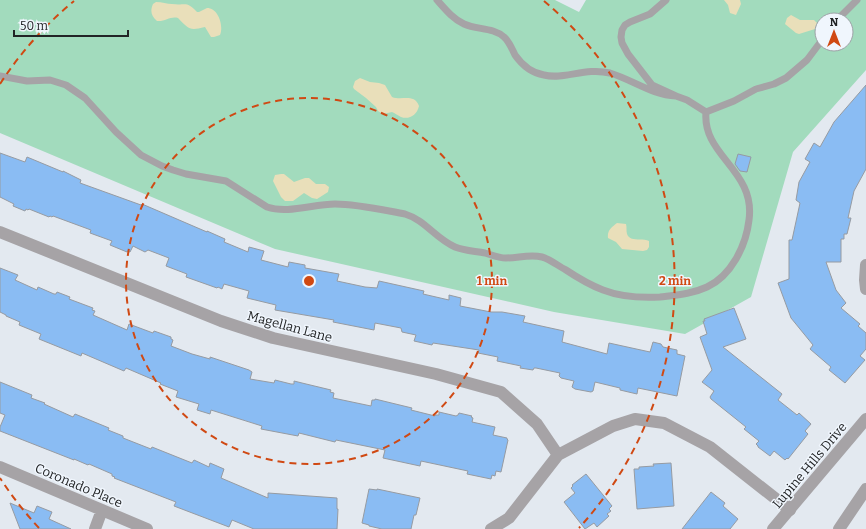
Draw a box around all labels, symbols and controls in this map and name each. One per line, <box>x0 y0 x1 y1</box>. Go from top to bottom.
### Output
scale bar <box>14 12 128 38</box>
north arrow <box>814 12 854 52</box>
text: N <box>830 16 839 29</box>
text: 50 m <box>20 19 49 33</box>
centre of rings <box>302 274 316 288</box>
text: 1 min <box>477 274 507 288</box>
text: 2 min <box>659 274 691 288</box>
street label: Magellan Lane <box>246 308 334 345</box>
street label: Lupine Hills Drive <box>769 419 850 511</box>
street label: Coronado Place <box>33 460 125 511</box>

